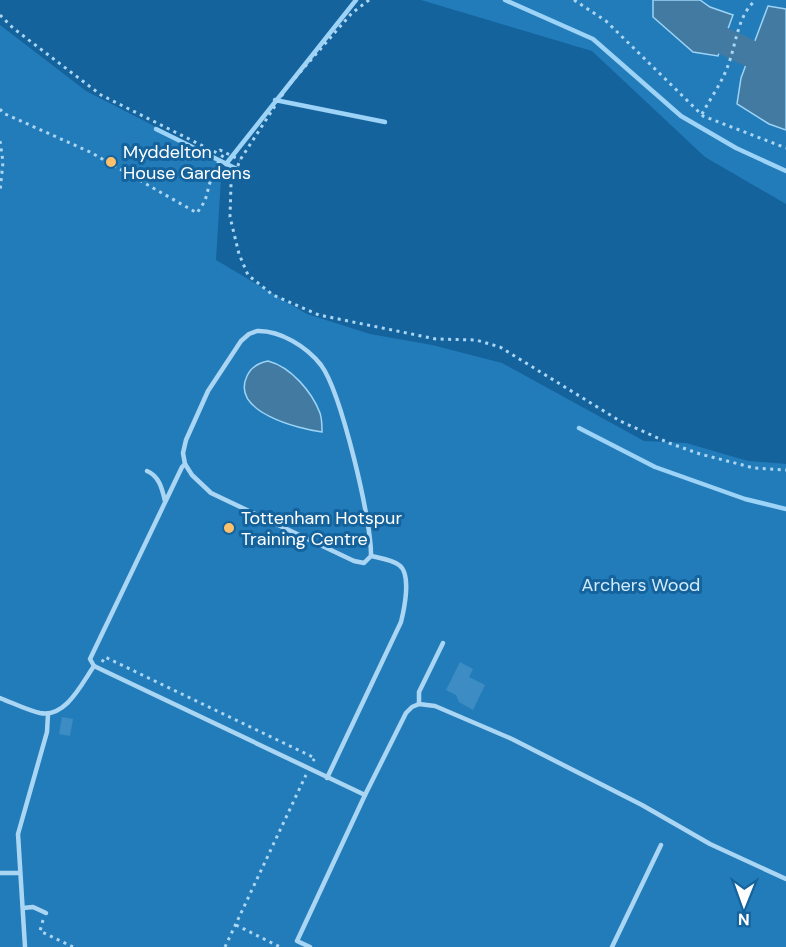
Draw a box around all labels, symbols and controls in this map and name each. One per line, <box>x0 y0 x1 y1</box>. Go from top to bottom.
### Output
place label: Myddelton House Gardens <box>123 140 251 185</box>
marker: Myddelton House Gardens <box>104 155 118 169</box>
place label: Tottenham Hotspur Training Centre <box>241 506 402 551</box>
marker: Tottenham Hotspur Training Centre <box>222 521 236 535</box>
park label: Archers Wood <box>582 573 700 597</box>
north arrow <box>714 875 774 935</box>
text: N <box>738 909 750 930</box>

